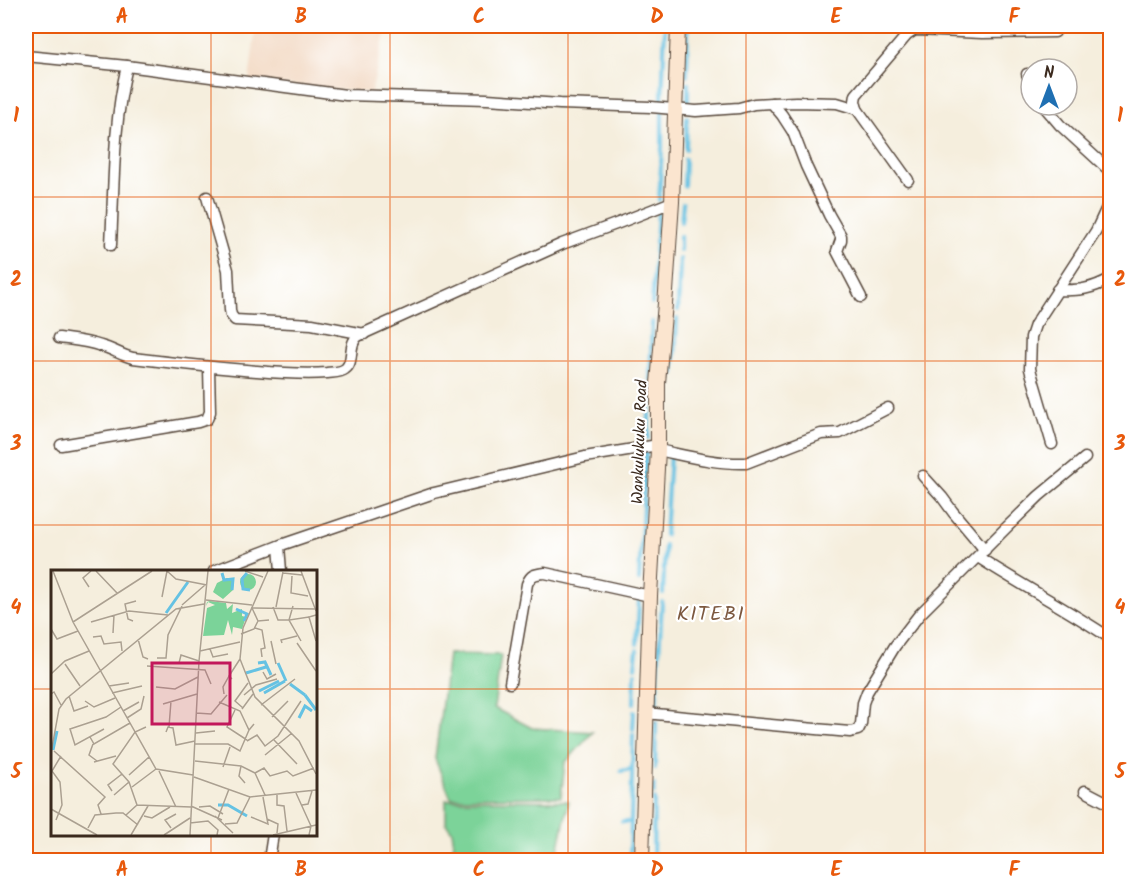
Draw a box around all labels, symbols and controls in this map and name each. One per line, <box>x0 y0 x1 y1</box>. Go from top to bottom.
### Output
text: A <box>116 2 128 34</box>
text: B <box>295 2 307 34</box>
text: C <box>473 2 485 34</box>
text: D <box>650 2 664 34</box>
text: E <box>830 2 842 34</box>
text: F <box>1009 2 1021 34</box>
north arrow <box>1019 57 1079 117</box>
text: N <box>1044 61 1054 86</box>
text: 1 <box>13 101 19 133</box>
text: 1 <box>1117 101 1123 133</box>
text: 2 <box>10 265 22 297</box>
text: 2 <box>1114 265 1126 297</box>
street label: Wankulukuku Road <box>625 378 655 505</box>
text: 3 <box>10 429 22 461</box>
text: 3 <box>1114 429 1126 461</box>
inset map <box>51 570 316 835</box>
text: 4 <box>11 593 22 625</box>
text: 4 <box>1115 593 1126 625</box>
district label: KITEBI <box>677 599 745 631</box>
text: 5 <box>10 757 23 789</box>
text: 5 <box>1114 757 1127 789</box>
text: A <box>116 855 128 886</box>
text: B <box>295 855 307 886</box>
text: C <box>473 855 485 886</box>
text: D <box>650 855 664 886</box>
text: E <box>830 855 842 886</box>
text: F <box>1009 855 1021 886</box>

